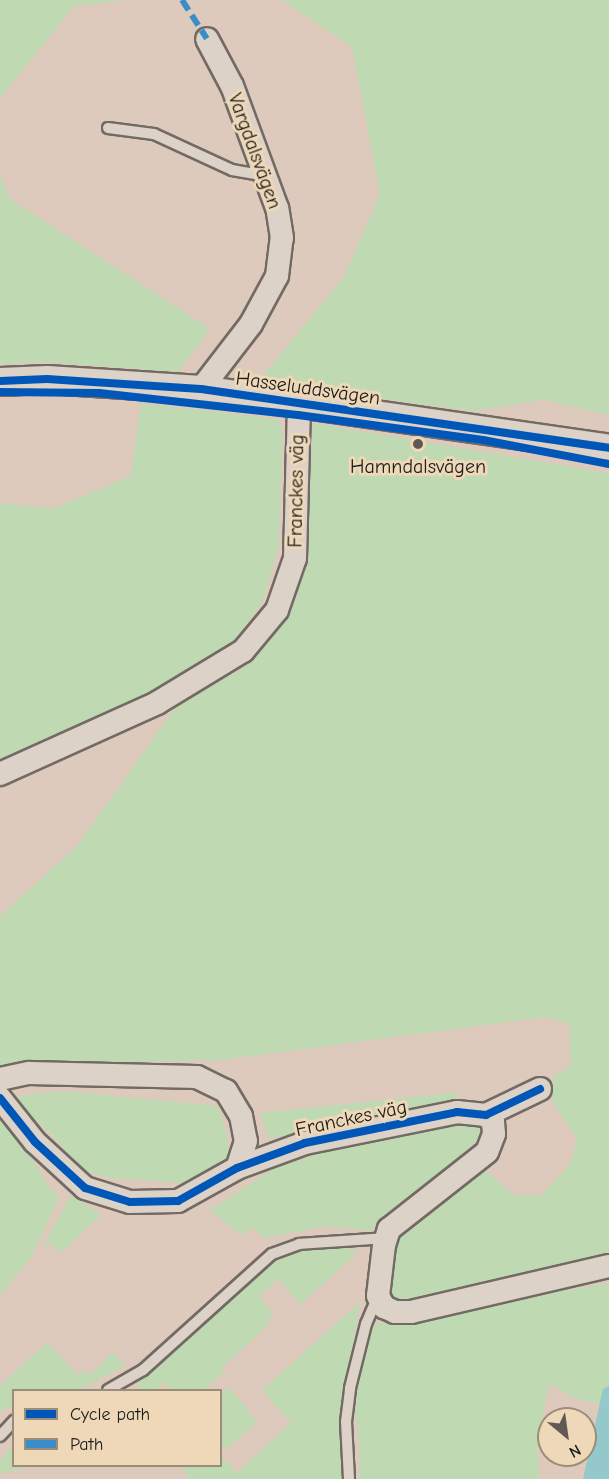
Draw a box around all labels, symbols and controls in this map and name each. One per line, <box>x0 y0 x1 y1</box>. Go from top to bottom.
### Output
street label: Vargdalsvägen <box>223 90 287 212</box>
street label: Hasseluddsvägen <box>234 366 382 410</box>
street label: Franckes väg <box>283 434 309 548</box>
marker: Hamndalsvägen <box>411 437 425 451</box>
place label: Hamndalsvägen <box>350 454 486 478</box>
street label: Franckes väg <box>293 1094 409 1142</box>
legend <box>12 1389 222 1467</box>
text: Cycle path <box>70 1404 150 1425</box>
north arrow <box>537 1407 597 1467</box>
text: Path <box>70 1434 103 1455</box>
text: N <box>566 1441 584 1461</box>

